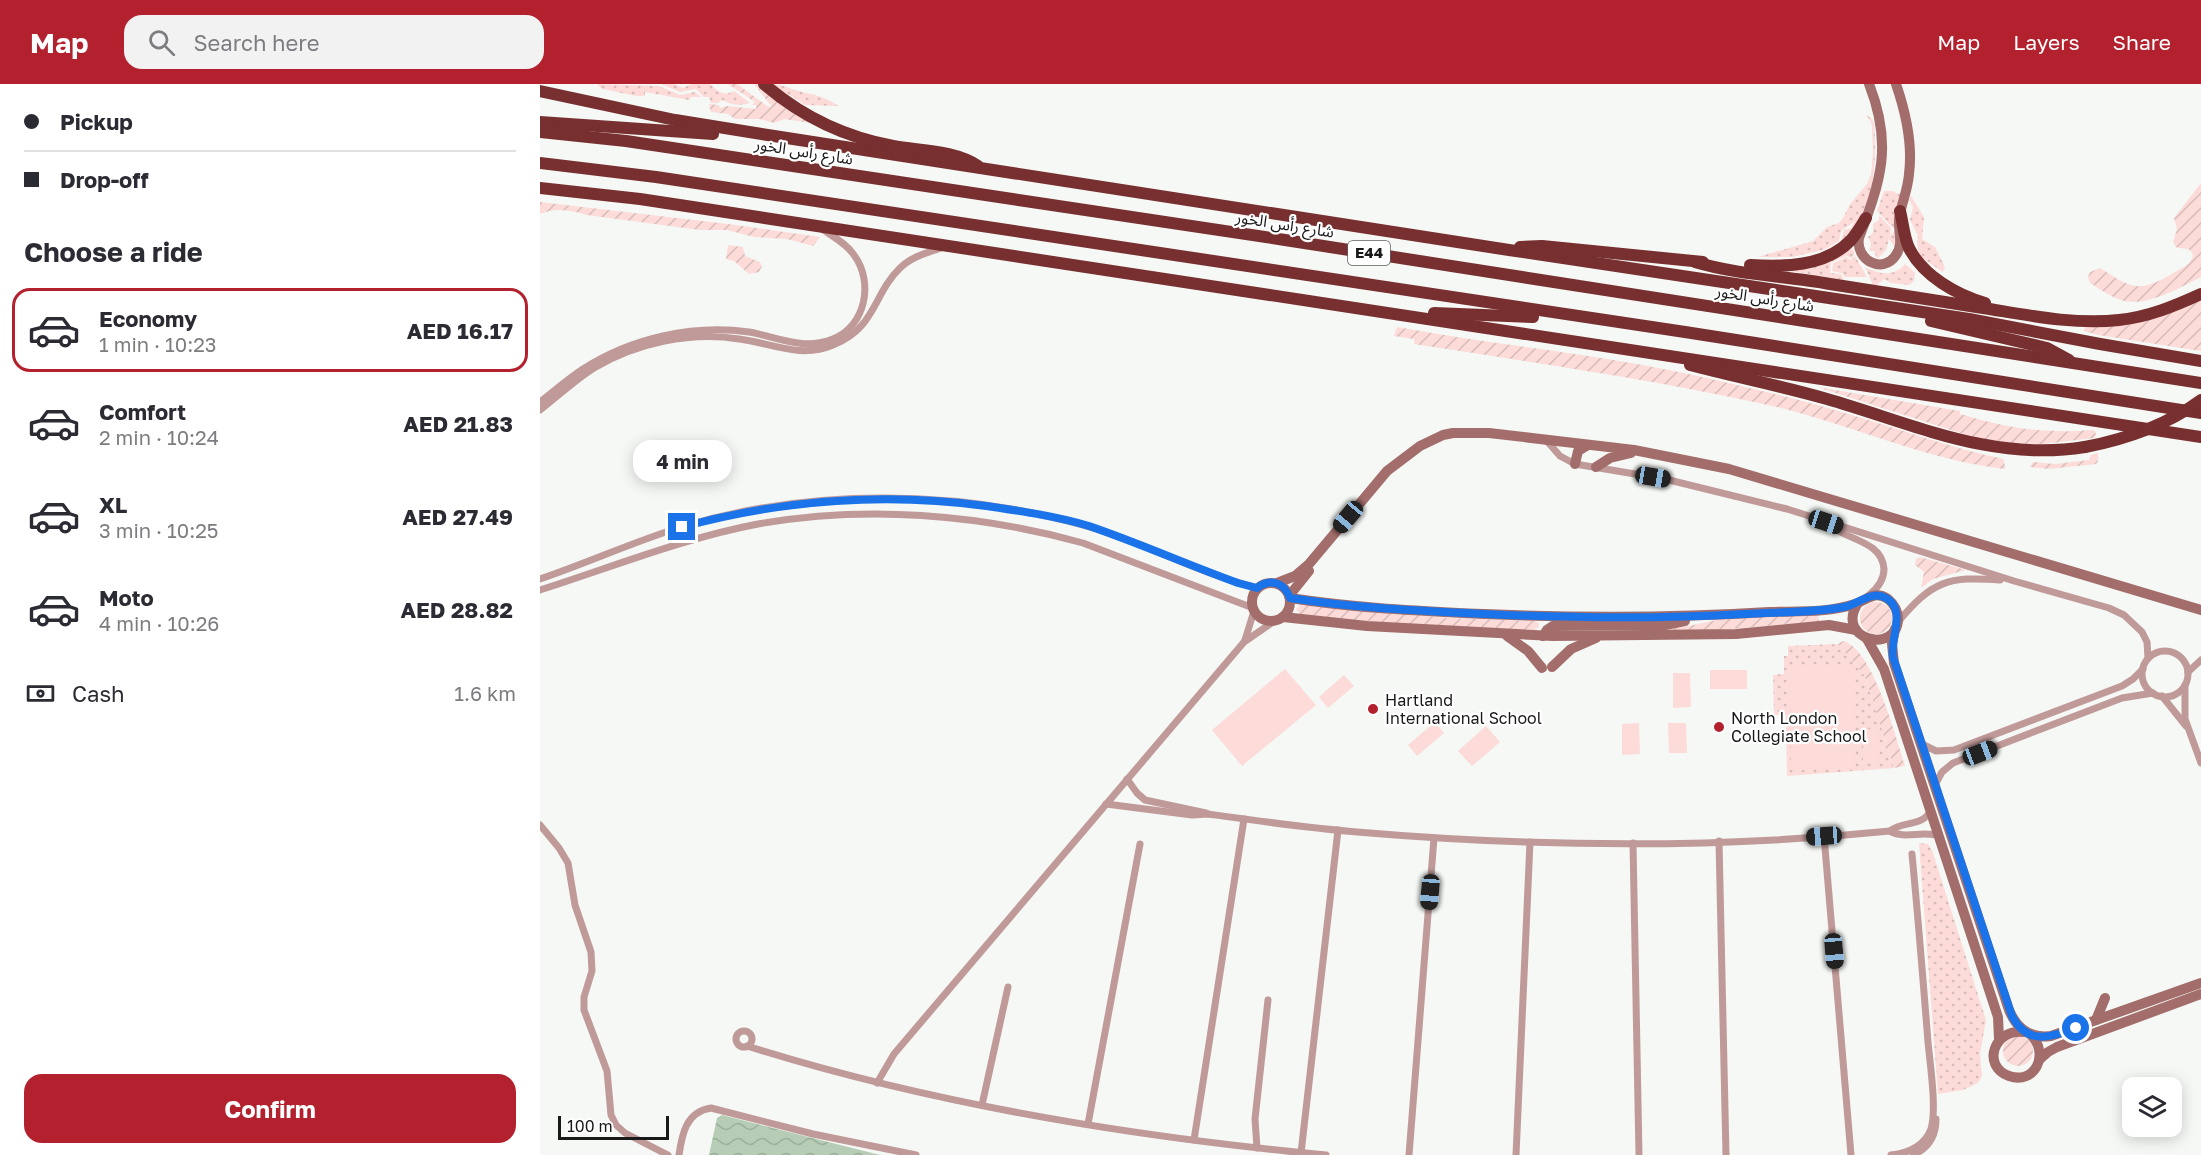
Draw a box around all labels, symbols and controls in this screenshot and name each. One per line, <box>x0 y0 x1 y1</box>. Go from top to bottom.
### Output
search box <box>124 15 544 69</box>
text: Map <box>30 26 88 59</box>
icon: search <box>145 26 178 59</box>
text: Search here <box>193 29 319 56</box>
text: Map <box>1937 29 1980 55</box>
text: Layers <box>2013 29 2080 55</box>
text: Share <box>2113 29 2171 55</box>
text: Pickup <box>60 108 133 135</box>
street label: شارع رأس الخور <box>752 133 855 172</box>
text: Drop-off <box>60 166 149 193</box>
street label: شارع رأس الخور <box>1233 206 1336 245</box>
text: Choose a ride <box>24 236 203 268</box>
road number: E44 <box>1348 241 1390 265</box>
street label: شارع رأس الخور <box>1713 280 1816 319</box>
icon: car <box>27 303 81 357</box>
text: Economy <box>99 305 197 332</box>
text: AED 16.17 <box>407 317 513 344</box>
text: 1 min · 10:23 <box>99 332 216 356</box>
icon: car <box>27 396 81 450</box>
text: Comfort <box>99 398 186 425</box>
text: AED 21.83 <box>403 410 513 437</box>
text: 2 min · 10:24 <box>99 425 219 449</box>
callout: 4 min <box>632 440 732 482</box>
text: 4 min <box>656 449 709 473</box>
car <box>1634 465 1672 489</box>
icon: car <box>27 489 81 543</box>
text: XL <box>99 491 127 518</box>
car <box>1330 497 1366 537</box>
text: AED 27.49 <box>402 503 513 530</box>
car <box>1806 508 1846 536</box>
route end <box>668 513 695 540</box>
text: 3 min · 10:25 <box>99 518 218 542</box>
icon: car <box>27 582 81 636</box>
text: Moto <box>99 584 154 611</box>
text: AED 28.82 <box>400 596 513 623</box>
text: 4 min · 10:26 <box>99 611 219 635</box>
icon: cash <box>24 677 57 710</box>
text: Cash <box>72 680 125 707</box>
text: 1.6 km <box>454 681 516 705</box>
place label: Hartland International School <box>1385 690 1542 728</box>
marker: Hartland International School <box>1366 702 1380 716</box>
place label: North London Collegiate School <box>1731 708 1867 746</box>
marker: North London Collegiate School <box>1712 720 1726 734</box>
car <box>1960 738 2000 768</box>
car <box>1805 826 1843 846</box>
car <box>1419 873 1441 911</box>
car <box>1823 932 1845 970</box>
route start <box>2062 1014 2089 1041</box>
button: Confirm <box>24 1074 516 1143</box>
map controls <box>2122 1077 2182 1137</box>
button: layers <box>2122 1077 2182 1137</box>
scale bar <box>558 1113 669 1140</box>
text: 100 m <box>567 1116 613 1136</box>

